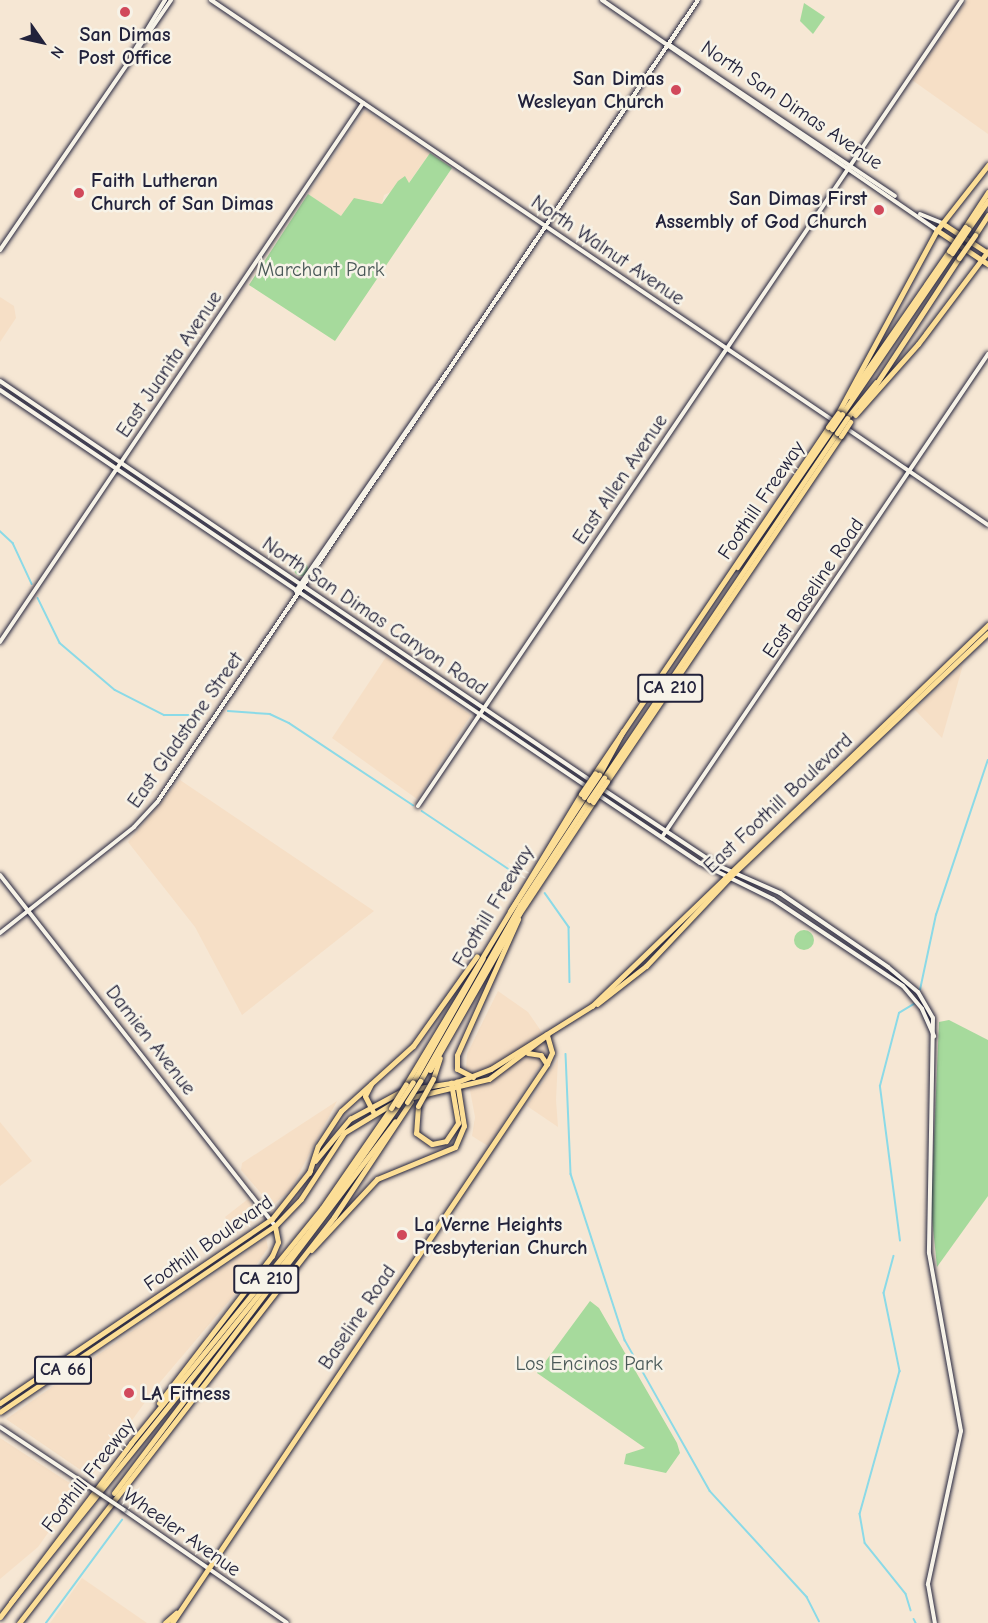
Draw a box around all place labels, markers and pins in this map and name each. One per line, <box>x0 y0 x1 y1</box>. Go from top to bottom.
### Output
marker: San Dimas Post Office <box>118 5 132 19</box>
place label: San Dimas Post Office <box>78 22 172 69</box>
place label: San Dimas Wesleyan Church <box>518 66 664 113</box>
marker: San Dimas Wesleyan Church <box>669 83 683 97</box>
place label: Faith Lutheran Church of San Dimas <box>91 169 273 216</box>
marker: Faith Lutheran Church of San Dimas <box>72 186 86 200</box>
place label: San Dimas First Assembly of God Church <box>656 186 867 233</box>
marker: San Dimas First Assembly of God Church <box>872 203 886 217</box>
place label: La Verne Heights Presbyterian Church <box>414 1212 588 1259</box>
marker: La Verne Heights Presbyterian Church <box>395 1228 409 1242</box>
place label: LA Fitness <box>141 1381 230 1405</box>
marker: LA Fitness <box>122 1386 136 1400</box>

